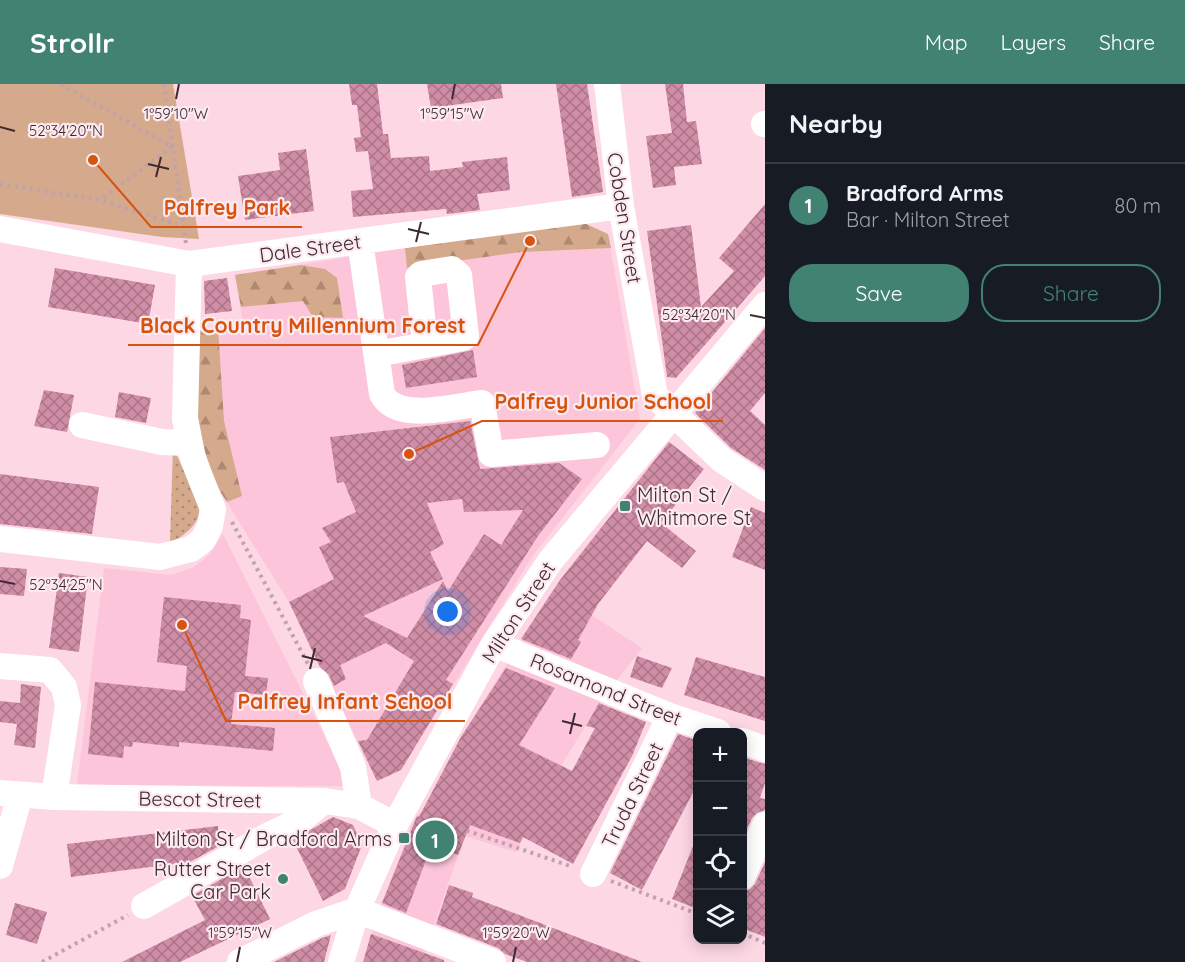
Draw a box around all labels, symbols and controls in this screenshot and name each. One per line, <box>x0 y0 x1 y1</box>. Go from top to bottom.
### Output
text: Strollr <box>30 25 114 60</box>
text: Map <box>925 29 968 55</box>
text: Layers <box>1001 29 1066 55</box>
text: Share <box>1099 29 1155 55</box>
text: 1°59'10"W <box>144 104 209 123</box>
text: 1°59'15"W <box>420 104 484 123</box>
text: Nearby <box>789 107 883 140</box>
text: 52°34'20"N <box>29 121 103 140</box>
street label: Cobden Street <box>602 151 648 286</box>
text: Bradford Arms <box>846 179 1004 207</box>
callout: Palfrey Park <box>151 188 302 227</box>
text: 1 <box>805 193 812 218</box>
text: 80 m <box>1115 193 1161 218</box>
text: Palfrey Park <box>164 194 290 220</box>
text: Bar · Milton Street <box>846 207 1009 232</box>
street label: Dale Street <box>258 228 363 267</box>
button: Save <box>789 264 969 322</box>
button: Share <box>981 264 1161 322</box>
text: 52°34'20"N <box>662 305 736 324</box>
callout: Black Country Millennium Forest <box>128 306 478 345</box>
text: Black Country Millennium Forest <box>140 312 466 338</box>
callout: Palfrey Junior School <box>482 382 723 421</box>
text: Palfrey Junior School <box>495 388 711 414</box>
place label: Milton St / Whitmore St <box>637 482 751 530</box>
marker: Milton St / Whitmore St <box>618 499 632 513</box>
street label: Milton Street <box>476 556 560 667</box>
text: 52°34'25"N <box>29 575 103 594</box>
your location <box>433 597 462 626</box>
street label: Rosamond Street <box>527 647 686 731</box>
callout: Palfrey Infant School <box>226 682 465 721</box>
text: Palfrey Infant School <box>237 688 453 714</box>
map controls <box>693 728 747 944</box>
button: + <box>693 728 747 782</box>
street label: Truda Street <box>596 738 668 852</box>
button: − <box>693 782 747 836</box>
street label: Bescot Street <box>138 785 262 813</box>
pin: 1 <box>416 818 454 862</box>
place label: Milton St / Bradford Arms <box>155 826 392 851</box>
marker: Milton St / Bradford Arms <box>397 831 411 845</box>
button: locate <box>693 836 747 890</box>
place label: Rutter Street Car Park <box>154 856 271 904</box>
marker: Rutter Street Car Park <box>276 872 290 886</box>
button: layers <box>693 890 747 944</box>
text: 1°59'15"W <box>208 923 272 942</box>
text: 1°59'20"W <box>482 923 550 942</box>

